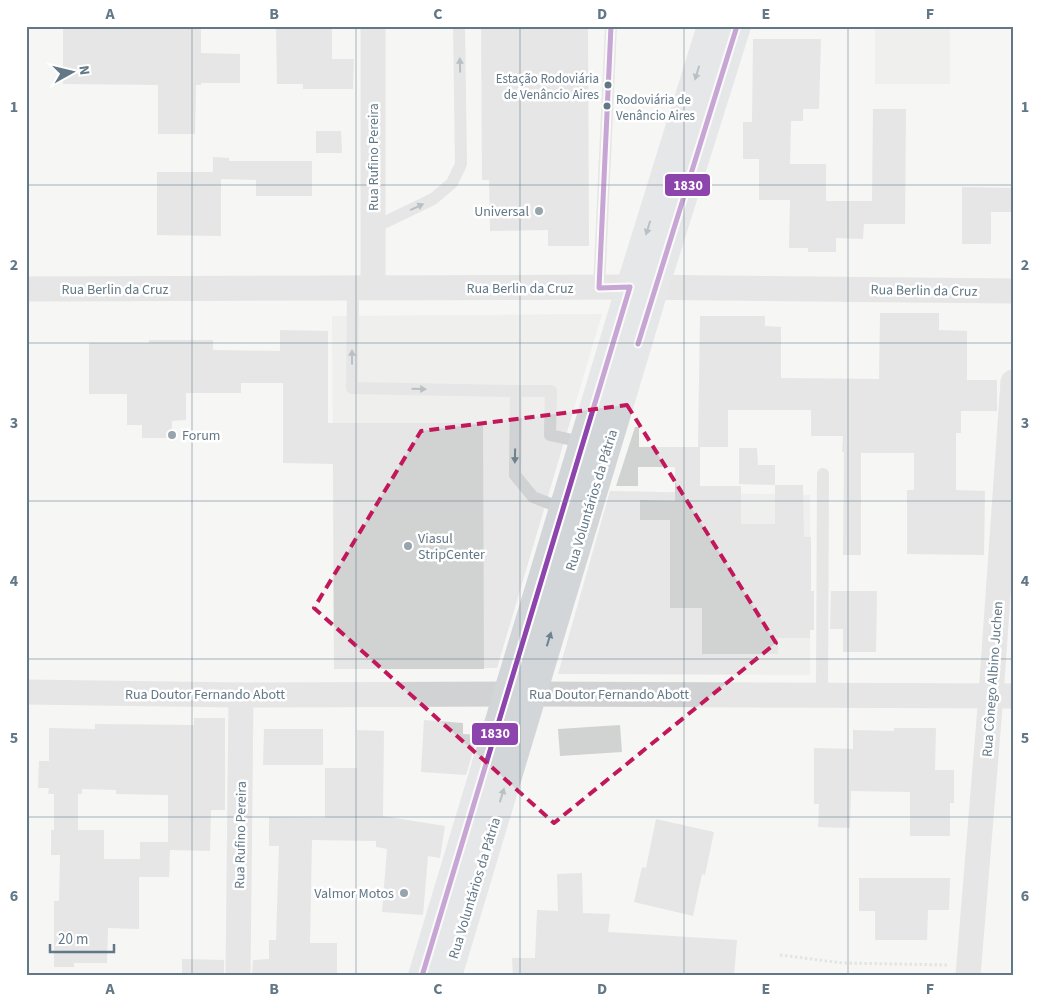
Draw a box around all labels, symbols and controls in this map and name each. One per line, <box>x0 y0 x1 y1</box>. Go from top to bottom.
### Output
text: A <box>104 3 115 25</box>
text: B <box>269 3 279 25</box>
text: C <box>433 3 443 25</box>
text: D <box>597 3 607 25</box>
text: E <box>762 3 770 25</box>
text: F <box>926 3 934 25</box>
north arrow <box>48 48 98 98</box>
one-way arrow <box>455 57 463 73</box>
text: N <box>73 64 94 76</box>
one-way arrow <box>692 65 700 80</box>
place label: Estação Rodoviária de Venâncio Aires <box>496 70 600 104</box>
marker: Estação Rodoviária de Venâncio Aires <box>603 80 613 90</box>
place label: Rodoviária de Venâncio Aires <box>616 91 696 125</box>
text: 1 <box>10 96 18 118</box>
text: 1 <box>1021 96 1029 118</box>
marker: Rodoviária de Venâncio Aires <box>602 101 612 111</box>
street label: Rua Rufino Pereira <box>364 103 384 211</box>
line badge: 1830 <box>664 173 711 197</box>
text: 1830 <box>673 176 703 196</box>
place label: Universal <box>474 202 529 222</box>
one-way arrow <box>410 203 425 211</box>
marker: Universal <box>533 205 545 217</box>
one-way arrow <box>644 221 652 236</box>
text: 2 <box>10 254 18 276</box>
text: 2 <box>1021 254 1029 276</box>
street label: Rua Berlin da Cruz <box>467 279 574 299</box>
street label: Rua Berlin da Cruz <box>62 280 169 300</box>
street label: Rua Berlin da Cruz <box>870 280 978 302</box>
one-way arrow <box>349 349 357 365</box>
one-way arrow <box>411 385 427 393</box>
text: 3 <box>10 412 18 434</box>
text: 3 <box>1021 412 1029 434</box>
place label: Forum <box>182 426 220 446</box>
street label: Rua Voluntários da Pátria <box>561 427 623 573</box>
marker: Forum <box>166 429 178 441</box>
one-way arrow <box>511 448 519 464</box>
place label: Viasul StripCenter <box>418 529 485 565</box>
marker: Viasul StripCenter <box>402 540 414 552</box>
text: 4 <box>10 570 19 592</box>
text: 4 <box>1021 570 1030 592</box>
street label: Rua Cônego Albino Juchen <box>978 601 1008 758</box>
one-way arrow <box>546 632 554 647</box>
street label: Rua Doutor Fernando Abott <box>125 685 285 705</box>
street label: Rua Doutor Fernando Abott <box>529 685 689 705</box>
line badge: 1830 <box>471 722 519 746</box>
text: 1830 <box>480 724 510 744</box>
text: 5 <box>10 727 18 749</box>
text: 5 <box>1021 727 1029 749</box>
street label: Rua Rufino Pereira <box>230 781 252 889</box>
one-way arrow <box>499 787 507 802</box>
street label: Rua Voluntários da Pátria <box>444 815 506 961</box>
place label: Valmor Motos <box>314 884 394 904</box>
text: 6 <box>10 885 18 907</box>
text: 6 <box>1021 885 1029 907</box>
marker: Valmor Motos <box>398 887 410 899</box>
scale bar <box>50 922 114 954</box>
text: 20 m <box>58 929 88 950</box>
text: A <box>104 978 115 1000</box>
text: B <box>269 978 279 1000</box>
text: C <box>433 978 443 1000</box>
text: D <box>597 978 607 1000</box>
text: E <box>762 978 770 1000</box>
text: F <box>926 978 934 1000</box>

